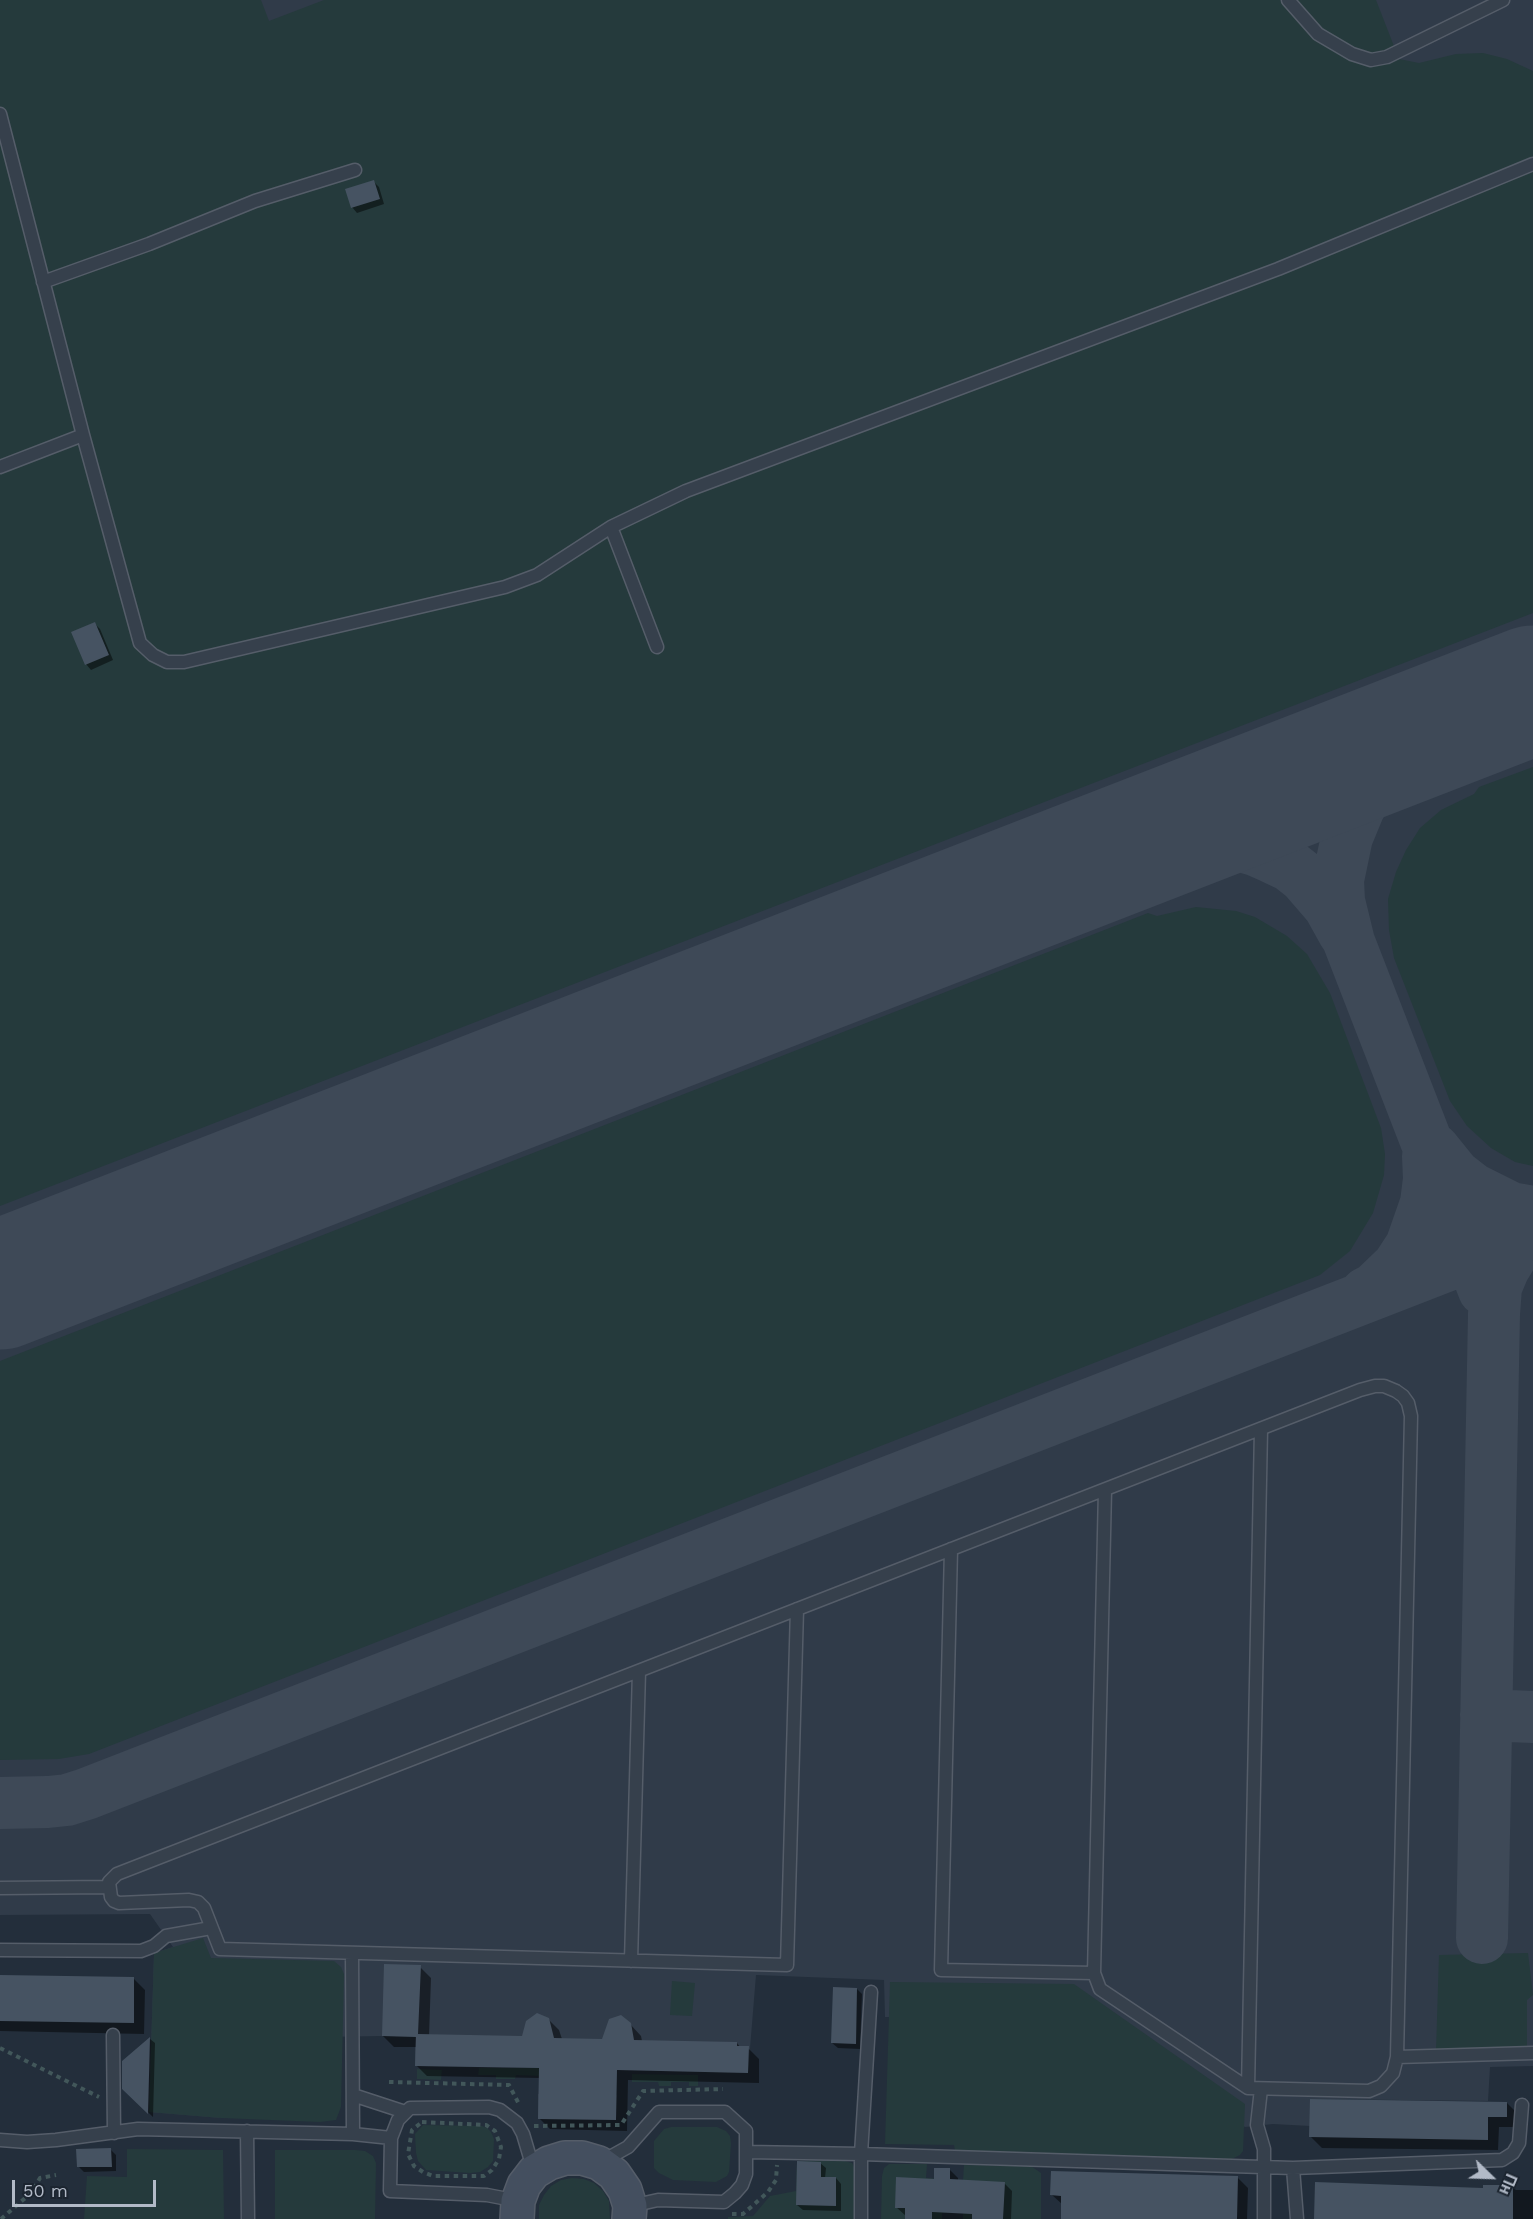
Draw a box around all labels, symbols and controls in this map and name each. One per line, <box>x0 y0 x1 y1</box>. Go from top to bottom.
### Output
north arrow <box>1461 2147 1521 2207</box>
scale bar <box>15 2168 159 2206</box>
text: Пн <box>1495 2171 1521 2198</box>
text: 50 m <box>23 2180 68 2201</box>

